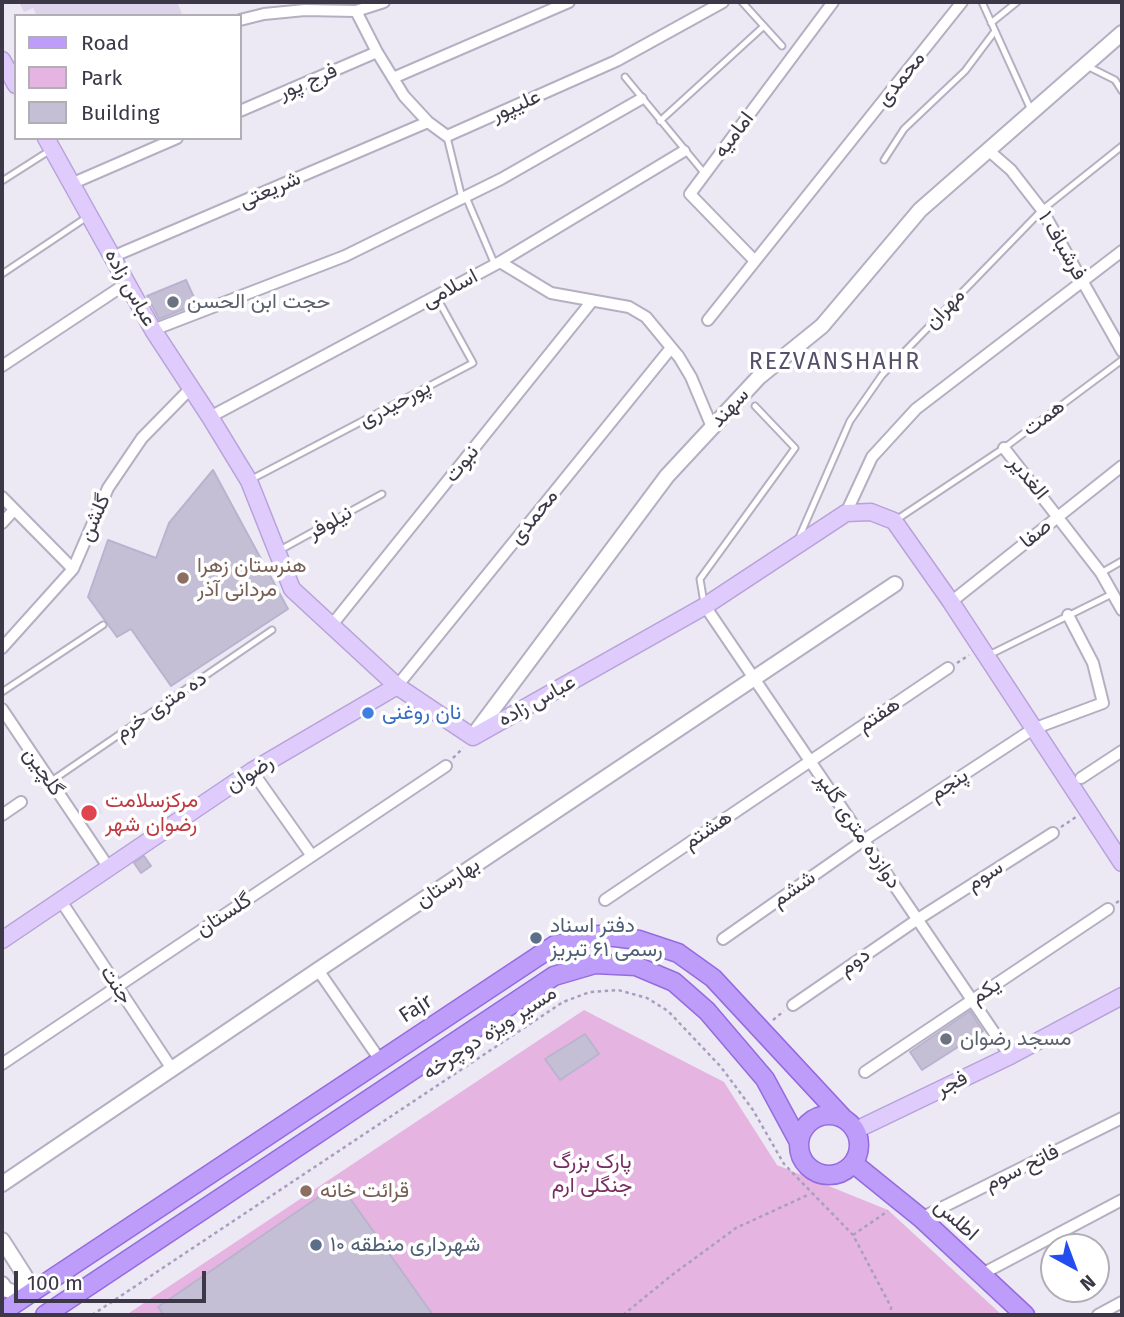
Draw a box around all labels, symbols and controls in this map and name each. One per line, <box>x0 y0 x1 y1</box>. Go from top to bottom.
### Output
legend <box>14 14 242 140</box>
text: Road <box>81 30 129 56</box>
street label: محمدی <box>871 46 931 112</box>
street label: فرج پور <box>275 58 341 106</box>
text: Park <box>81 65 122 91</box>
street label: علیپور <box>487 84 545 128</box>
text: Building <box>81 100 160 126</box>
street label: امامیه <box>709 107 759 163</box>
street label: شریعتی <box>235 166 305 214</box>
street label: فرشباف ۱ <box>1032 207 1092 285</box>
street label: عباس زاده <box>98 245 162 331</box>
street label: اسلامی <box>418 264 482 314</box>
street label: مهران <box>919 283 971 335</box>
place label: حجت ابن الحسن <box>187 289 330 315</box>
marker: حجت ابن الحسن <box>165 294 181 310</box>
district label: REZVANSHAHR <box>750 349 920 377</box>
street label: پورحیدری <box>355 375 435 433</box>
street label: سهند <box>705 383 755 433</box>
street label: همت <box>1018 394 1070 442</box>
street label: نبوت <box>439 440 485 488</box>
street label: الغدیر <box>1003 451 1053 505</box>
street label: محمدی <box>504 484 564 550</box>
street label: گلشن <box>74 491 116 545</box>
street label: نیلوفر <box>303 501 357 545</box>
street label: صفا <box>1015 514 1057 554</box>
place label: هنرستان زهرا مردانی آذر <box>197 553 307 603</box>
marker: هنرستان زهرا مردانی آذر <box>175 570 191 586</box>
street label: ده متری خرم <box>110 666 212 746</box>
street label: عباس زاده <box>494 669 580 733</box>
street label: هفتم <box>853 692 905 738</box>
place label: نان روغنی <box>382 700 461 726</box>
marker: نان روغنی <box>360 705 376 721</box>
street label: گلچین <box>17 743 69 801</box>
street label: رضوان <box>221 750 279 798</box>
street label: پنجم <box>925 763 973 807</box>
street label: دوازده متری گلپر <box>810 768 906 894</box>
place label: مرکزسلامت رضوان شهر <box>105 788 198 838</box>
marker: مرکزسلامت رضوان شهر <box>79 803 99 823</box>
street label: هشتم <box>679 805 737 855</box>
street label: بهارستان <box>411 852 485 914</box>
street label: سوم <box>962 855 1008 897</box>
street label: ششم <box>767 865 821 913</box>
street label: گلستان <box>191 888 257 942</box>
place label: دفتر اسناد رسمی ۶۱ تبریز <box>550 913 663 963</box>
marker: دفتر اسناد رسمی ۶۱ تبریز <box>528 930 544 946</box>
street label: دوم <box>835 943 875 981</box>
street label: جنت <box>94 961 138 1009</box>
street label: یکم <box>966 972 1006 1010</box>
street label: مسیر ویژه دوچرخه <box>418 980 562 1086</box>
street label: Fajr <box>395 989 437 1029</box>
place label: مسجد رضوان <box>960 1026 1072 1052</box>
marker: مسجد رضوان <box>938 1031 954 1047</box>
street label: فجر <box>932 1066 972 1102</box>
street label: فاتح سوم <box>981 1139 1063 1197</box>
park label: پارک بزرگ جنگلی ارم <box>552 1149 632 1199</box>
place label: قرائت خانه <box>320 1178 409 1204</box>
marker: قرائت خانه <box>298 1183 314 1199</box>
street label: اطلس <box>929 1194 983 1246</box>
place label: شهرداری منطقه ۱۰ <box>330 1232 480 1258</box>
north arrow <box>1040 1233 1110 1303</box>
marker: شهرداری منطقه ۱۰ <box>308 1237 324 1253</box>
scale bar <box>18 1258 210 1302</box>
text: 100 m <box>27 1270 83 1296</box>
text: N <box>1075 1270 1100 1296</box>

